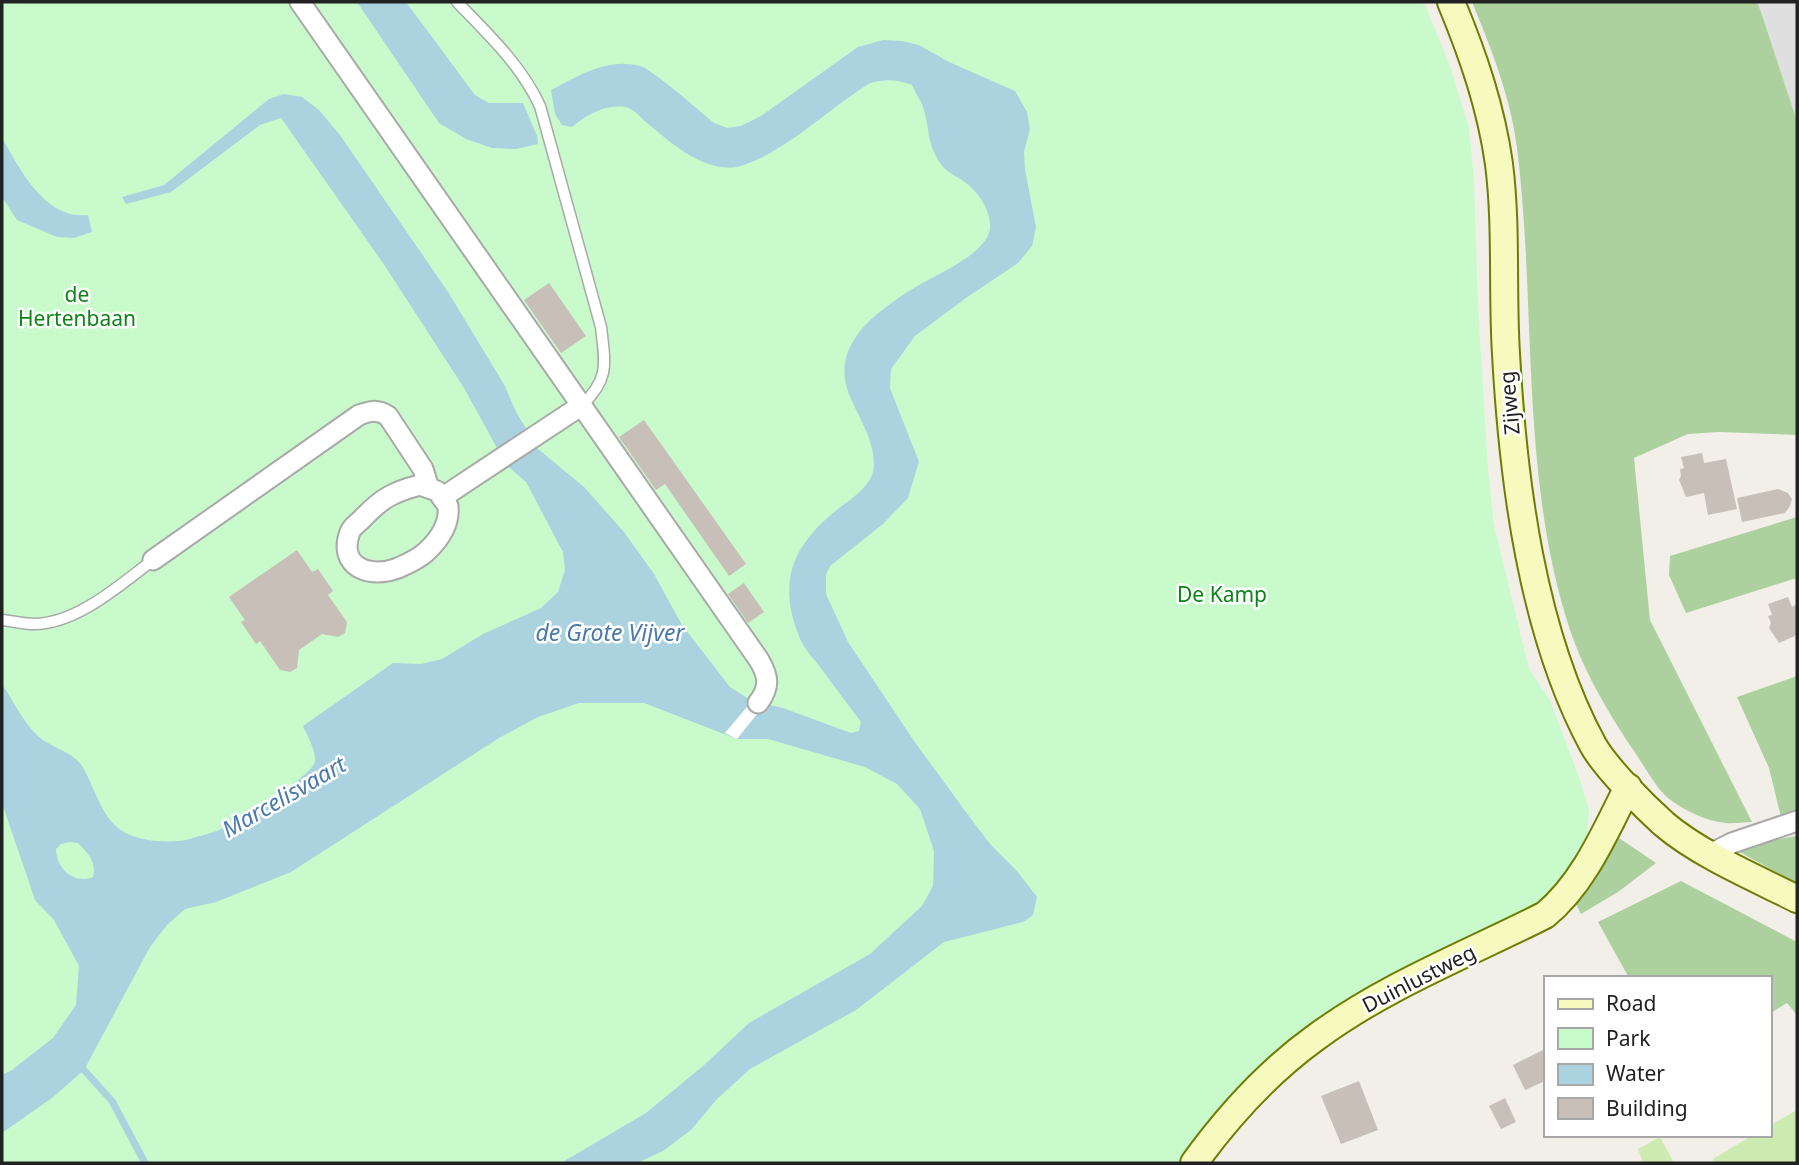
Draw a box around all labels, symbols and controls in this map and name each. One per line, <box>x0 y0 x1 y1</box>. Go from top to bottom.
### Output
park label: de Hertenbaan <box>18 280 136 332</box>
street label: Zijweg <box>1492 370 1526 436</box>
park label: De Kamp <box>1177 580 1267 608</box>
water label: de Grote Vijver <box>535 616 685 648</box>
water label: Marcelisvaart <box>216 747 353 845</box>
street label: Duinlustweg <box>1357 937 1480 1019</box>
legend <box>1544 976 1771 1137</box>
text: Road <box>1606 989 1656 1017</box>
text: Park <box>1606 1024 1651 1052</box>
text: Water <box>1606 1059 1665 1087</box>
text: Building <box>1606 1094 1688 1122</box>

